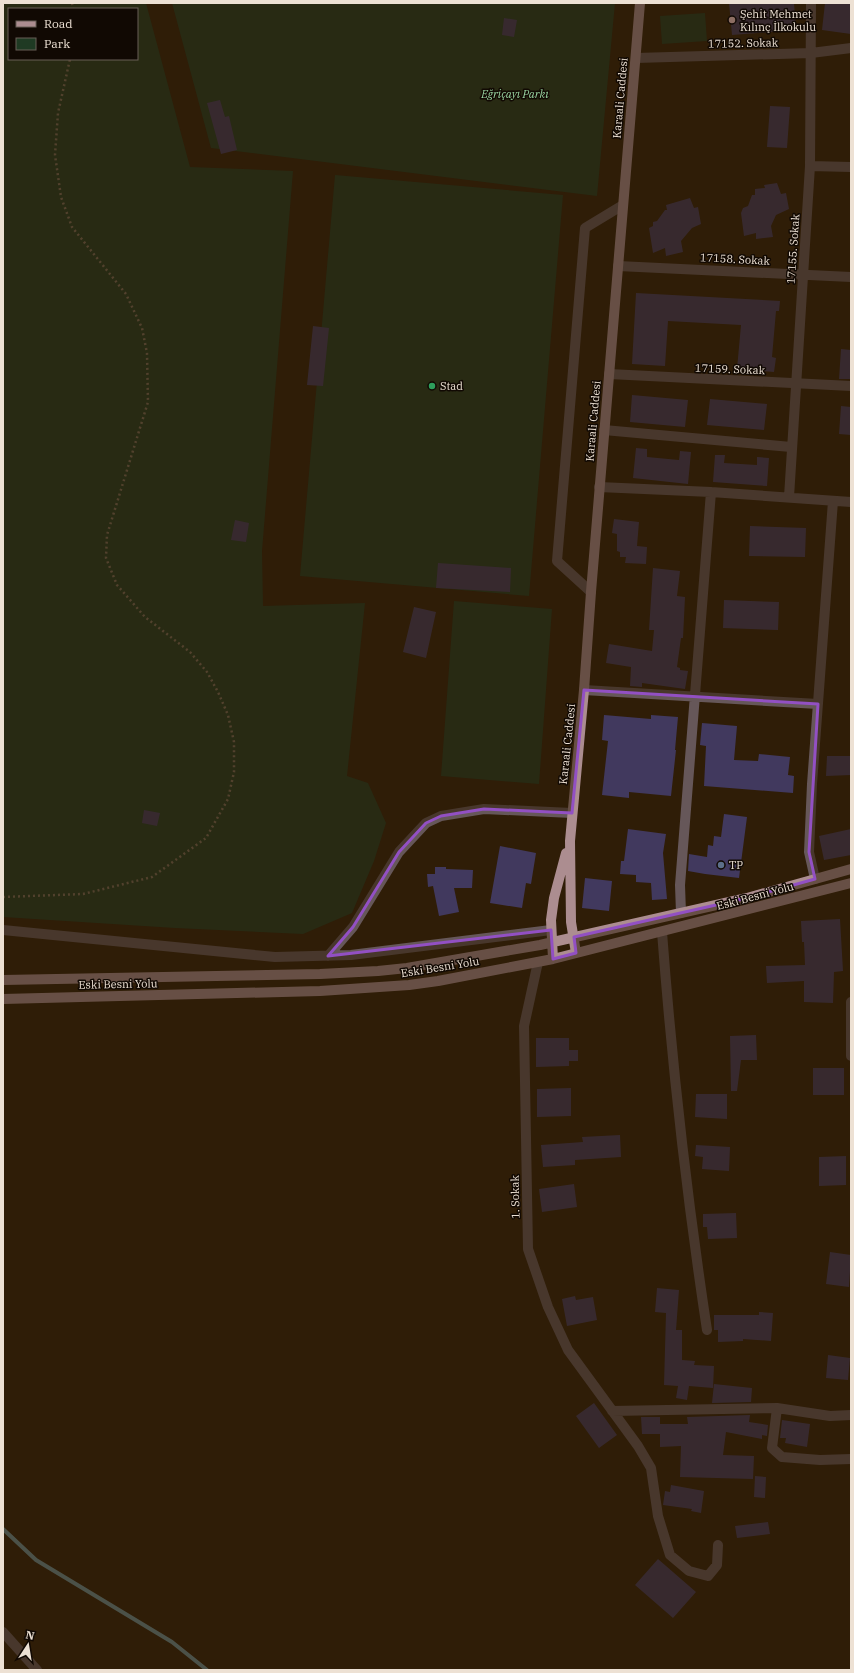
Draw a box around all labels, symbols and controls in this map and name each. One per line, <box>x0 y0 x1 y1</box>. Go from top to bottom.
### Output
place label: Şehit Mehmet Kılınç İlkokulu <box>740 7 816 34</box>
legend <box>8 8 138 60</box>
marker: Şehit Mehmet Kılınç İlkokulu <box>727 15 737 25</box>
text: Road <box>44 16 73 31</box>
street label: 17152. Sokak <box>708 35 779 51</box>
text: Park <box>44 36 70 51</box>
street label: Karaali Caddesi <box>609 57 631 139</box>
park label: Eğriçayı Parkı <box>480 87 549 101</box>
street label: 17155. Sokak <box>784 213 802 284</box>
street label: 17158. Sokak <box>700 250 771 268</box>
street label: 17159. Sokak <box>695 361 766 377</box>
place label: Stad <box>440 379 463 393</box>
street label: Karaali Caddesi <box>582 380 604 462</box>
marker: Stad <box>427 381 437 391</box>
street label: Karaali Caddesi <box>556 702 578 785</box>
place label: TP <box>729 858 743 872</box>
marker: TP <box>716 860 726 870</box>
street label: Eski Besni Yolu <box>715 879 795 913</box>
street label: Eski Besni Yolu <box>400 954 480 980</box>
street label: Eski Besni Yolu <box>78 976 158 992</box>
street label: 1. Sokak <box>508 1174 522 1219</box>
north arrow <box>8 1625 48 1665</box>
text: N <box>24 1627 36 1643</box>

